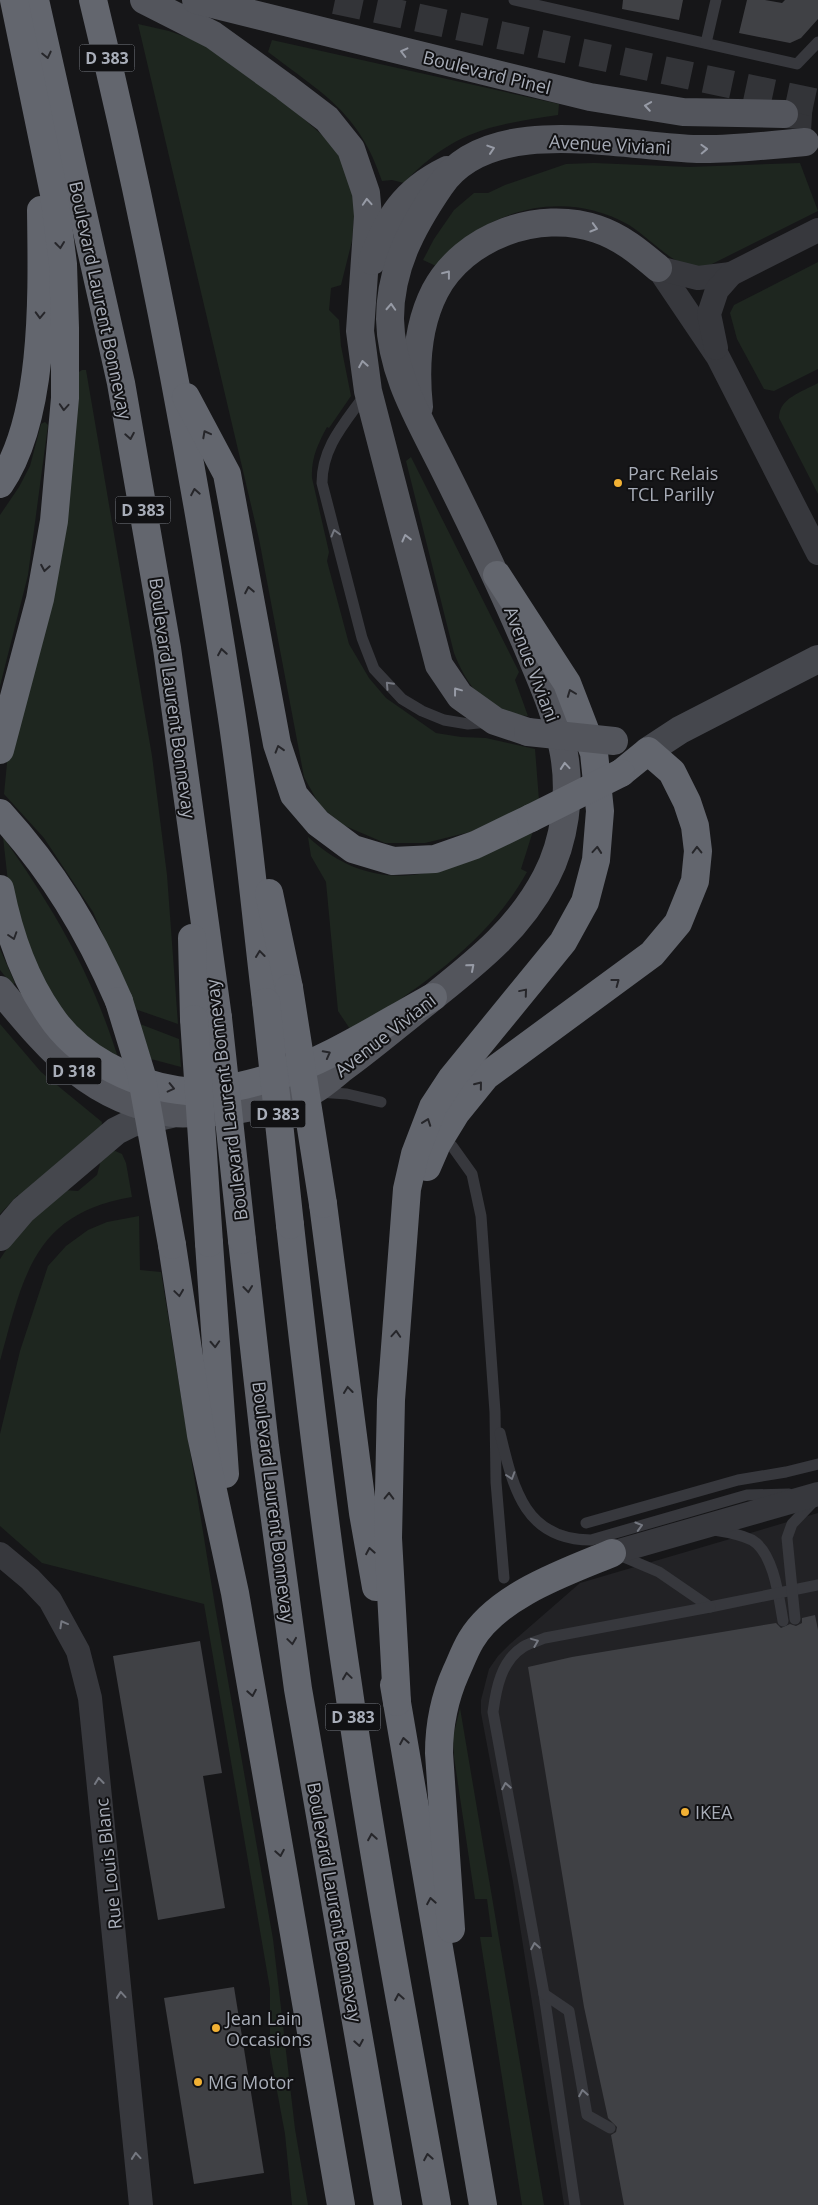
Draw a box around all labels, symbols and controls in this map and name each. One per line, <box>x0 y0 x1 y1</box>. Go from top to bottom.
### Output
road number: D 383 <box>80 44 134 72</box>
street label: Boulevard Pinel <box>420 44 554 100</box>
one-way arrow <box>399 47 408 58</box>
one-way arrow <box>41 51 52 60</box>
one-way arrow <box>643 102 652 112</box>
street label: Avenue Viviani <box>549 129 671 159</box>
one-way arrow <box>700 144 708 154</box>
one-way arrow <box>486 145 494 155</box>
street label: Boulevard Laurent Bonnevay <box>64 179 138 422</box>
one-way arrow <box>362 198 373 206</box>
one-way arrow <box>589 223 597 233</box>
one-way arrow <box>54 241 65 249</box>
one-way arrow <box>442 270 451 279</box>
one-way arrow <box>386 303 396 311</box>
one-way arrow <box>34 311 45 319</box>
one-way arrow <box>358 359 369 368</box>
one-way arrow <box>59 403 70 411</box>
one-way arrow <box>202 431 212 440</box>
one-way arrow <box>125 432 135 441</box>
place label: Parc Relais TCL Parilly <box>628 461 718 506</box>
marker: Parc Relais TCL Parilly <box>612 477 624 489</box>
one-way arrow <box>191 488 201 496</box>
road number: D 383 <box>116 496 170 524</box>
one-way arrow <box>330 529 341 538</box>
one-way arrow <box>401 534 412 543</box>
one-way arrow <box>41 564 51 573</box>
street label: Boulevard Laurent Bonnevay <box>144 576 202 821</box>
one-way arrow <box>244 585 255 594</box>
street label: Avenue Viviani <box>499 603 565 725</box>
one-way arrow <box>217 648 228 656</box>
one-way arrow <box>386 681 395 690</box>
one-way arrow <box>454 687 463 697</box>
one-way arrow <box>566 689 577 698</box>
one-way arrow <box>275 745 285 754</box>
one-way arrow <box>560 762 571 770</box>
one-way arrow <box>591 846 602 854</box>
one-way arrow <box>692 846 702 854</box>
one-way arrow <box>7 932 17 940</box>
one-way arrow <box>255 950 266 958</box>
one-way arrow <box>465 965 474 973</box>
street label: Boulevard Laurent Bonnevay <box>199 977 253 1222</box>
one-way arrow <box>610 979 619 987</box>
street label: Avenue Viviani <box>330 988 440 1082</box>
one-way arrow <box>518 989 526 998</box>
one-way arrow <box>321 1050 330 1060</box>
road number: D 318 <box>46 1058 102 1084</box>
one-way arrow <box>166 1082 175 1093</box>
one-way arrow <box>474 1082 482 1091</box>
road number: D 383 <box>250 1100 306 1128</box>
one-way arrow <box>421 1118 431 1127</box>
one-way arrow <box>242 1285 253 1293</box>
one-way arrow <box>173 1289 184 1297</box>
one-way arrow <box>390 1330 401 1338</box>
one-way arrow <box>209 1340 220 1348</box>
street label: Boulevard Laurent Bonnevay <box>247 1380 301 1625</box>
one-way arrow <box>343 1386 354 1394</box>
one-way arrow <box>505 1471 515 1480</box>
one-way arrow <box>384 1492 394 1500</box>
one-way arrow <box>635 1522 643 1532</box>
one-way arrow <box>365 1547 375 1555</box>
one-way arrow <box>60 1620 70 1629</box>
one-way arrow <box>286 1637 297 1645</box>
one-way arrow <box>530 1638 538 1648</box>
one-way arrow <box>342 1672 352 1681</box>
one-way arrow <box>247 1688 257 1697</box>
road number: D 383 <box>326 1704 380 1730</box>
one-way arrow <box>400 1737 410 1746</box>
one-way arrow <box>94 1777 105 1785</box>
street label: Boulevard Laurent Bonnevay <box>302 1780 368 2025</box>
one-way arrow <box>502 1782 512 1791</box>
street label: Rue Louis Blanc <box>89 1797 127 1931</box>
place label: IKEA <box>695 1800 733 1824</box>
marker: IKEA <box>679 1806 691 1818</box>
one-way arrow <box>368 1832 378 1841</box>
one-way arrow <box>274 1848 284 1857</box>
one-way arrow <box>427 1897 437 1906</box>
one-way arrow <box>530 1942 541 1951</box>
one-way arrow <box>116 1990 127 1998</box>
one-way arrow <box>395 1993 405 2001</box>
place label: Jean Lain Occasions <box>224 2006 311 2051</box>
marker: Jean Lain Occasions <box>210 2022 222 2034</box>
one-way arrow <box>354 2038 364 2047</box>
place label: MG Motor <box>208 2070 294 2094</box>
marker: MG Motor <box>192 2076 204 2088</box>
one-way arrow <box>579 2089 589 2097</box>
one-way arrow <box>131 2152 142 2160</box>
one-way arrow <box>424 2153 434 2161</box>

